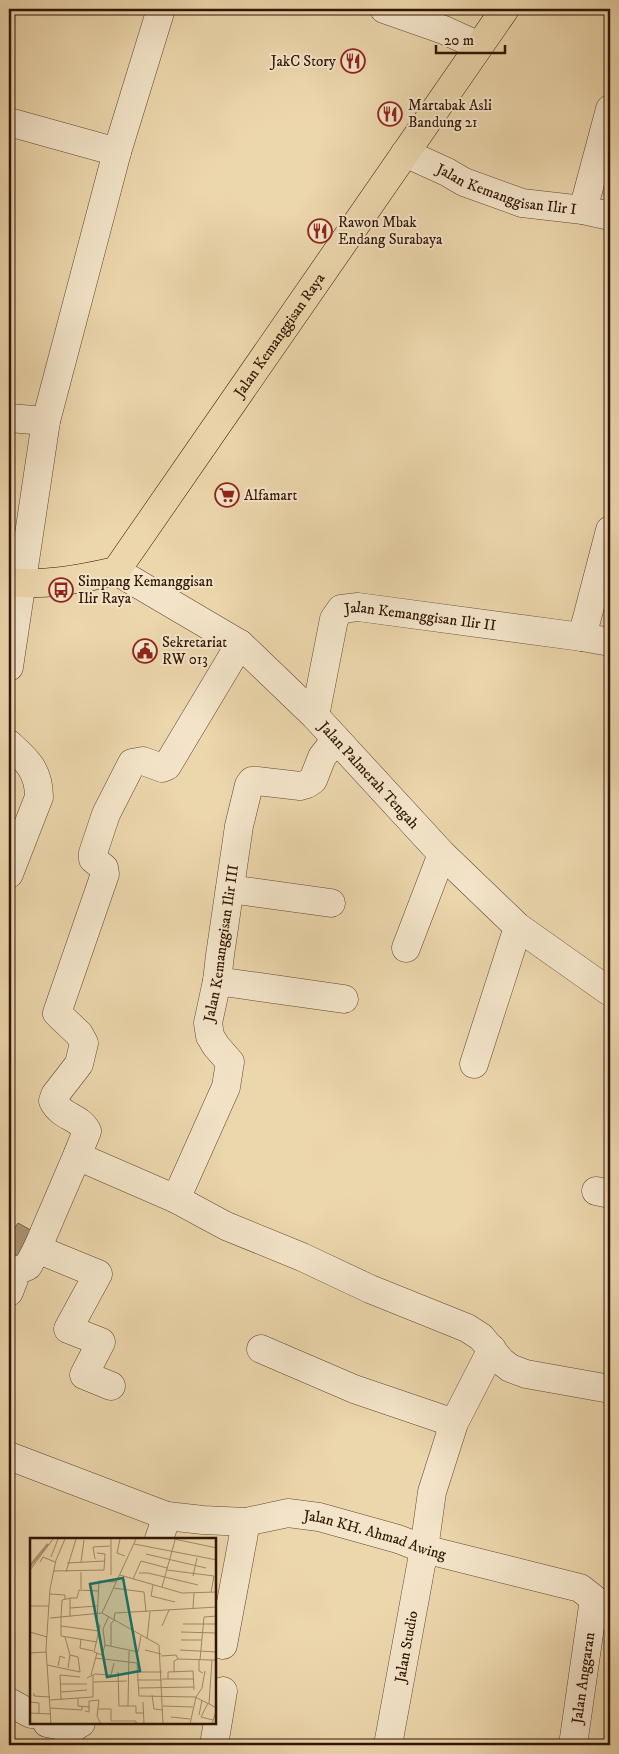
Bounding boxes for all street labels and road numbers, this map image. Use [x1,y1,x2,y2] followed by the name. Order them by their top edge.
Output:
[432,159,577,219] street label: Jalan Kemanggisan Ilir I
[229,269,330,403] street label: Jalan Kemanggisan Raya
[341,598,497,635] street label: Jalan Kemanggisan Ilir II
[313,716,423,833] street label: Jalan Palmerah Tengah
[199,863,243,1026] street label: Jalan Kemanggisan Ilir III
[301,1506,449,1564] street label: Jalan KH. Ahmad Awing
[390,1609,422,1686] street label: Jalan Studio
[567,1631,599,1727] street label: Jalan Anggaran

